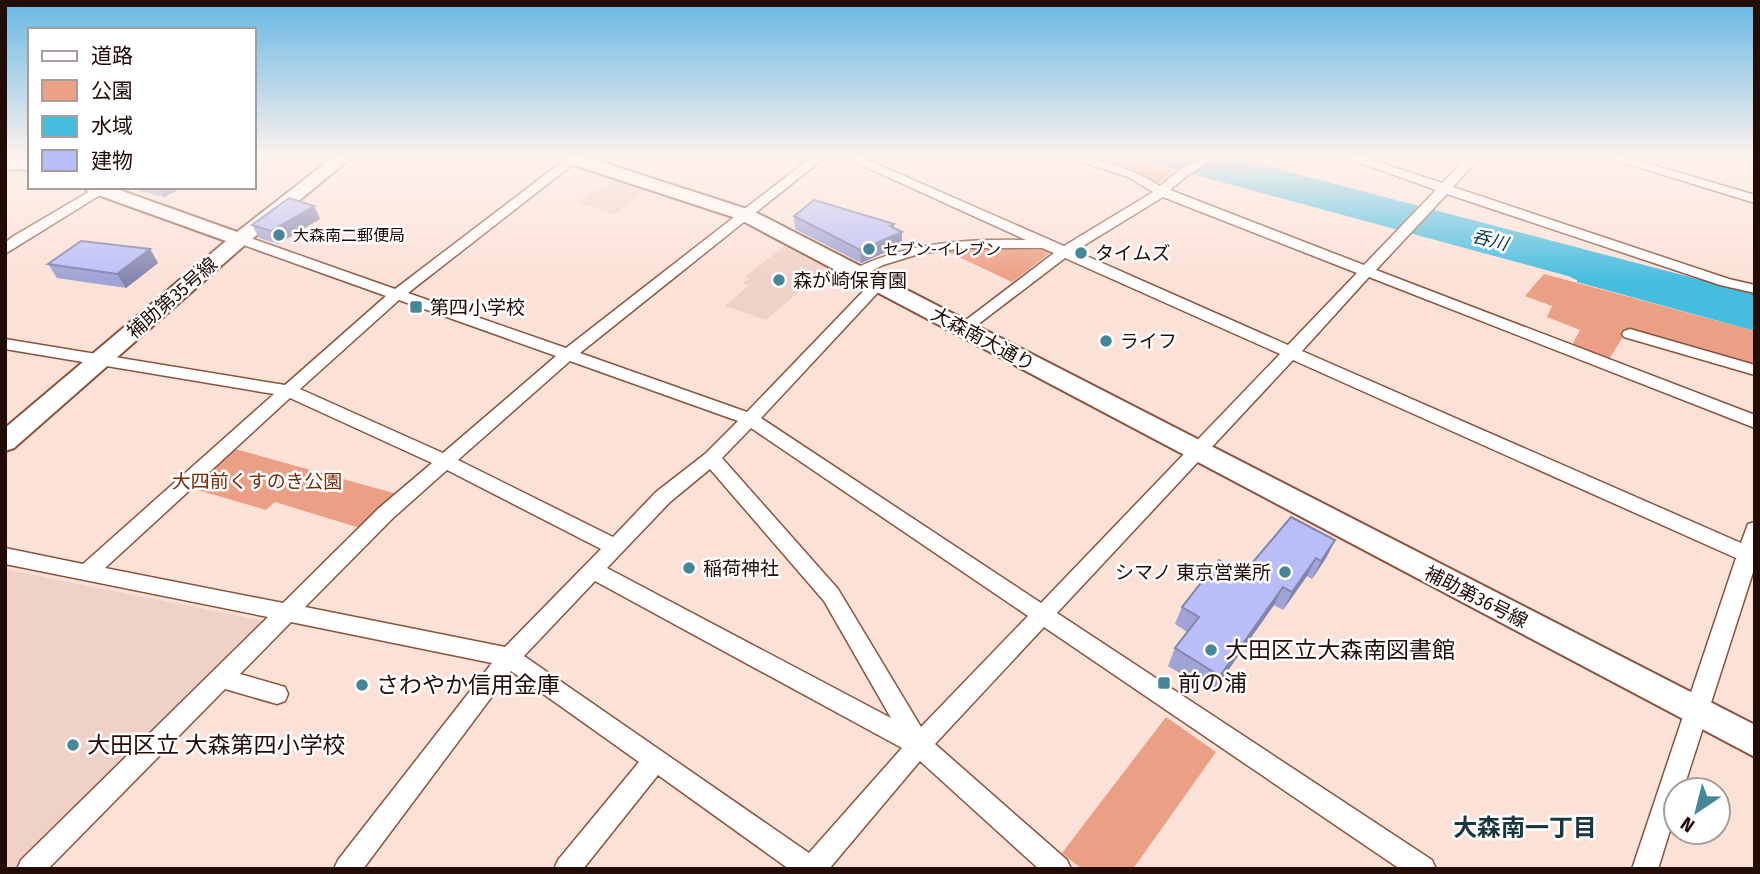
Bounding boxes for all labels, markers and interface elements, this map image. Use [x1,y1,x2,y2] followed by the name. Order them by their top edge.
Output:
[28,28,256,189] legend
[91,43,133,69] text: 道路
[91,78,133,104] text: 公園
[91,113,133,139] text: 水域
[91,148,133,174] text: 建物
[1470,225,1512,256] water label: 呑川
[293,226,405,245] place label: 大森南二郵便局
[271,227,287,243] marker: 大森南二郵便局
[883,240,1001,259] place label: セブン-イレブン
[861,241,877,257] marker: セブン-イレブン
[1095,242,1171,265] place label: タイムズ
[1073,245,1089,261] marker: タイムズ
[122,252,222,344] street label: 補助第35号線
[793,269,907,292] place label: 森が崎保育園
[771,272,787,288] marker: 森が崎保育園
[430,296,525,319] place label: 第四小学校
[408,299,424,315] marker: 第四小学校
[927,302,1039,376] street label: 大森南大通り
[1120,330,1177,353] place label: ライフ
[1098,333,1114,349] marker: ライフ
[172,470,342,493] park label: 大四前くすのき公園
[703,557,779,580] place label: 稲荷神社
[681,560,697,576] marker: 稲荷神社
[1115,561,1271,584] place label: シマノ 東京営業所
[1420,561,1532,633] street label: 補助第36号線
[1277,564,1293,580] marker: シマノ 東京営業所
[1225,636,1455,664] place label: 大田区立大森南図書館
[1203,642,1219,658] marker: 大田区立大森南図書館
[1178,669,1247,697] place label: 前の浦
[376,671,560,699] place label: さわやか信用金庫
[1156,675,1172,691] marker: 前の浦
[354,677,370,693] marker: さわやか信用金庫
[87,731,345,759] place label: 大田区立 大森第四小学校
[65,737,81,753] marker: 大田区立 大森第四小学校
[1662,776,1732,846] north arrow
[1676,812,1699,837] text: N
[1453,814,1597,842] district label: 大森南一丁目

